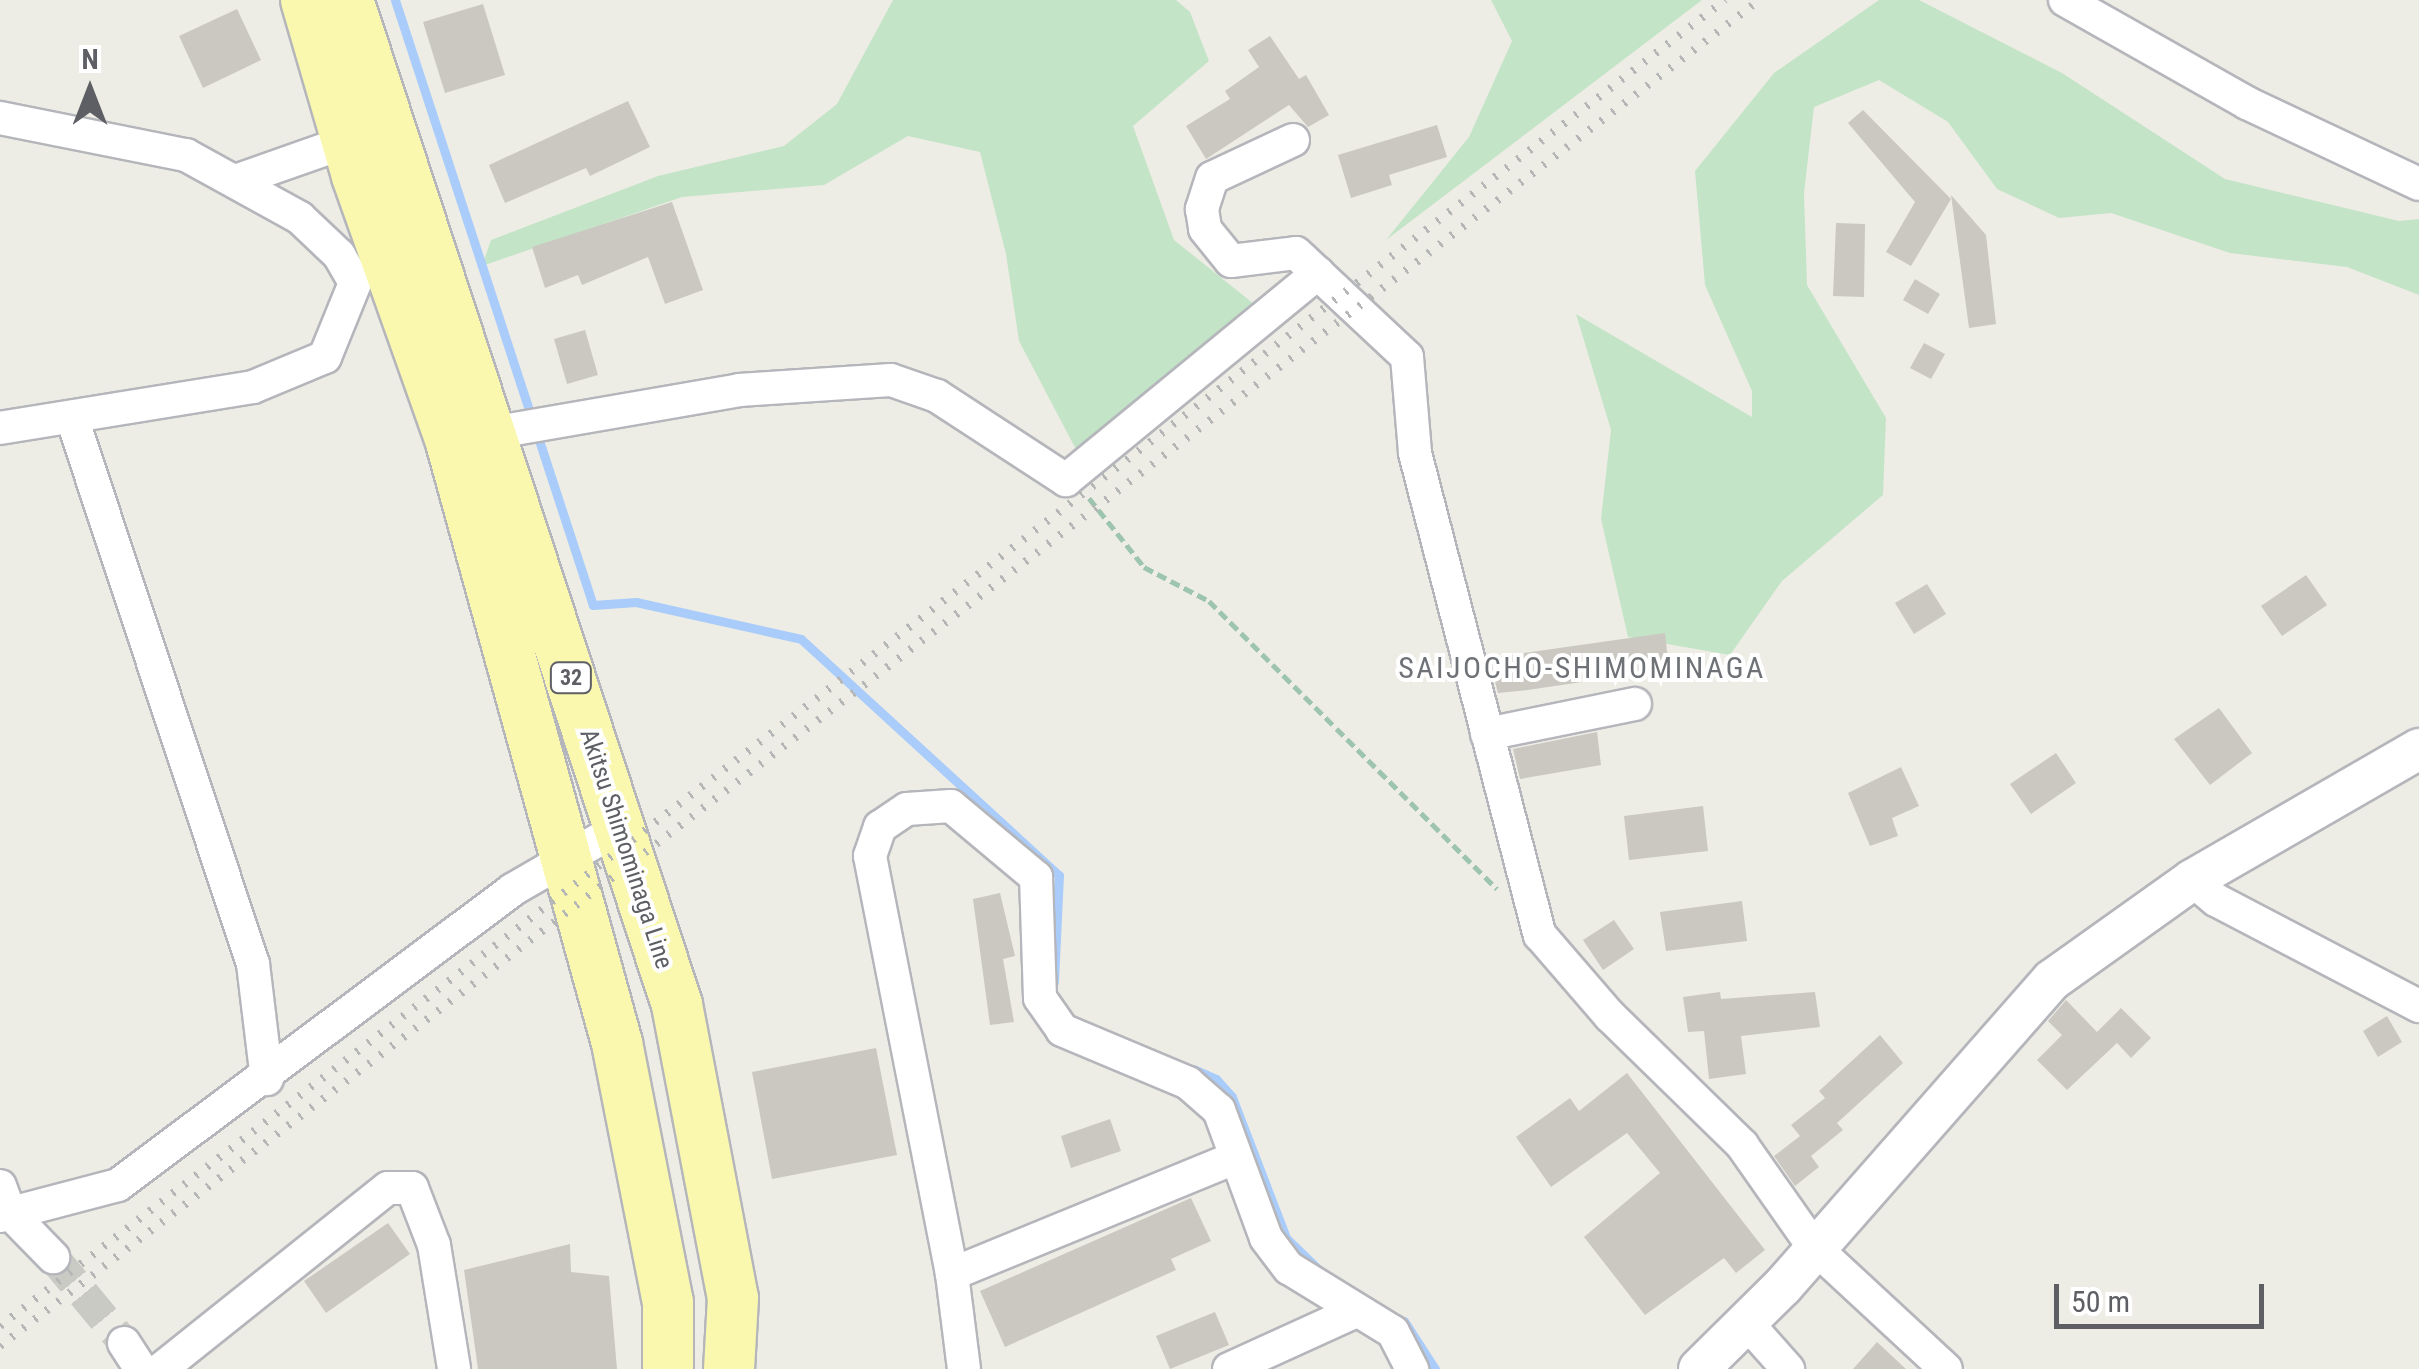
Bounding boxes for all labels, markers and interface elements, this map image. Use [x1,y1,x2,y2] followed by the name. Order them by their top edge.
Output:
[40,40,140,140] north arrow
[81,43,99,76] text: N
[1398,650,1766,686] district label: SAIJOCHO-SHIMOMINAGA
[548,661,594,695] road number: 32
[573,725,679,973] street label: Akitsu Shimominaga Line
[2059,1264,2269,1326] scale bar
[2071,1284,2130,1319] text: 50 m

